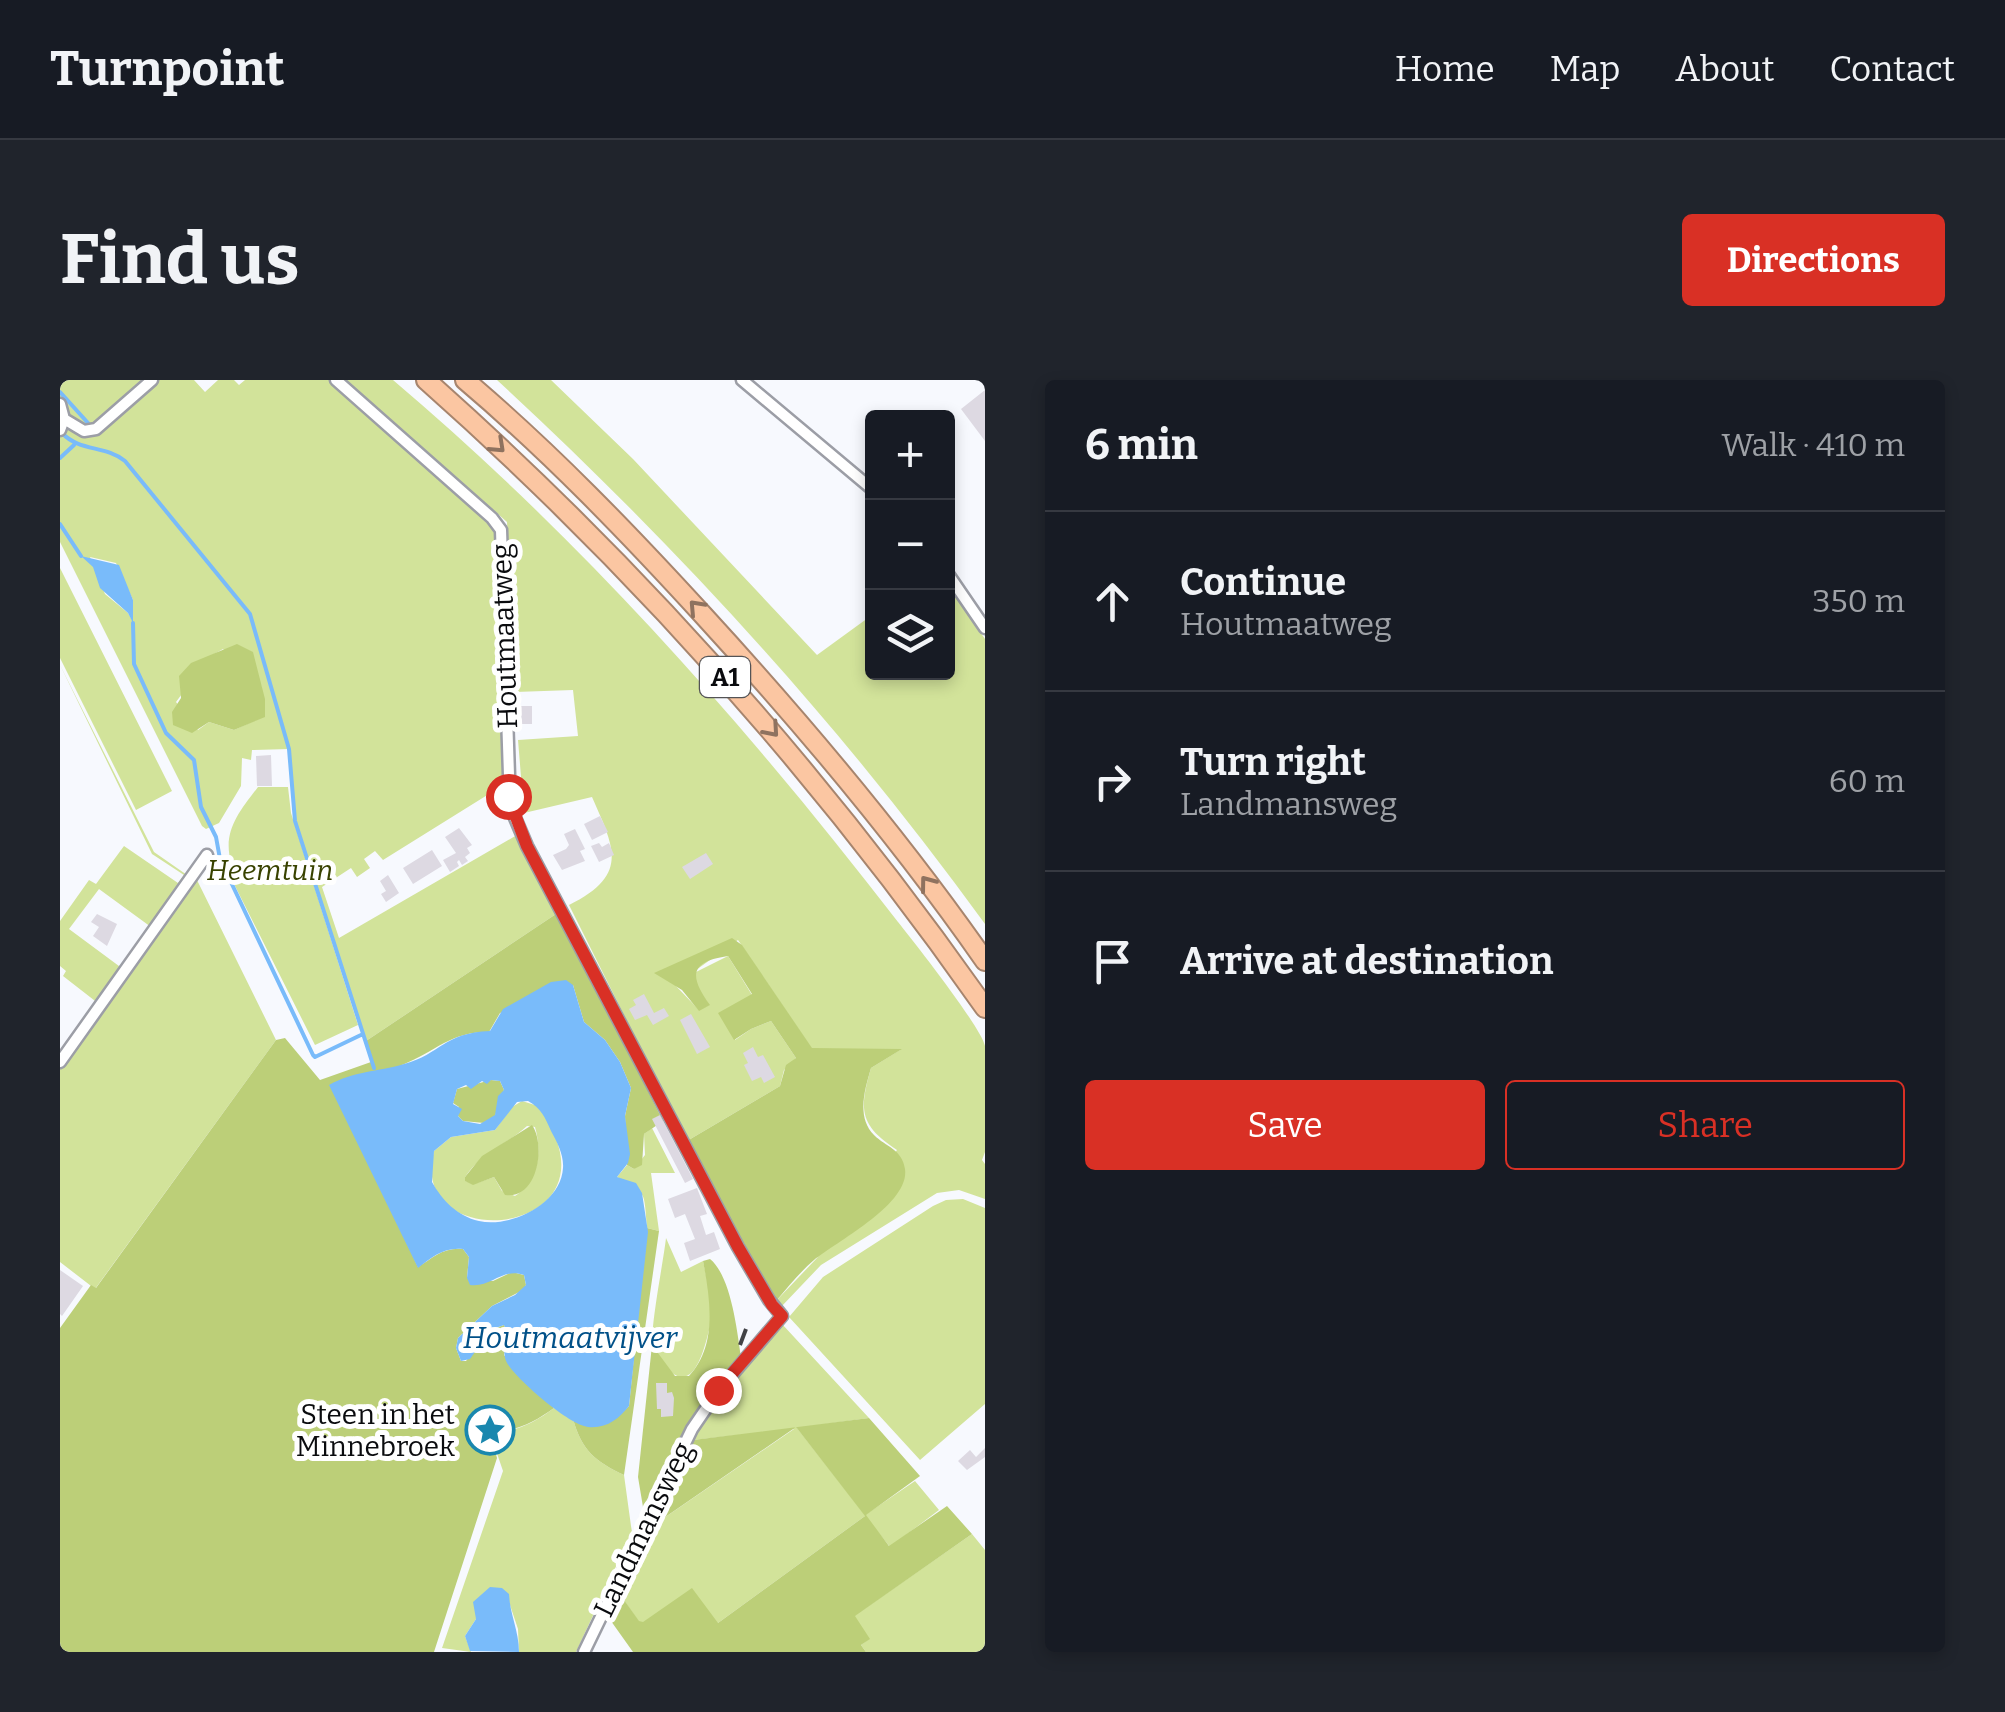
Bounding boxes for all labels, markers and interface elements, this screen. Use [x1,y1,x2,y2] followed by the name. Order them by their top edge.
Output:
[50,40,284,98] text: Turnpoint
[1395,48,1495,90] text: Home
[1550,48,1620,90] text: Map
[1675,48,1774,90] text: About
[1829,48,1955,90] text: Contact
[1682,214,1945,306] button: Directions
[60,218,300,302] text: Find us
[865,410,955,680] map controls
[865,410,955,500] button: +
[1085,420,1198,470] text: 6 min
[1721,426,1905,464] text: Walk · 410 m
[486,434,505,452] one-way arrow
[865,500,955,590] button: −
[485,543,524,729] street label: Houtmaatweg
[1180,559,1346,605] text: Continue
[1085,574,1140,629] icon: ahead
[1812,582,1905,620] text: 350 m
[865,590,955,680] button: layers
[690,600,708,619] one-way arrow
[1180,605,1392,643] text: Houtmaatweg
[700,657,750,697] road number: A1
[760,718,778,737] one-way arrow
[1180,739,1366,785] text: Turn right
[1085,754,1140,809] icon: right
[1829,762,1905,800] text: 60 m
[486,774,532,820] route start
[1180,785,1397,823] text: Landmansweg
[207,854,333,887] park label: Heemtuin
[921,876,938,894] one-way arrow
[1085,934,1140,989] icon: arrive
[1180,938,1553,984] text: Arrive at destination
[1085,1080,1485,1170] button: Save
[1505,1080,1905,1170] button: Share
[463,1320,679,1356] water label: Houtmaatvijver
[696,1368,742,1414] route end
[296,1398,455,1463] place label: Steen in het Minnebroek
[464,1404,516,1456] place icon: Steen in het Minnebroek
[587,1436,700,1622] street label: Landmansweg

